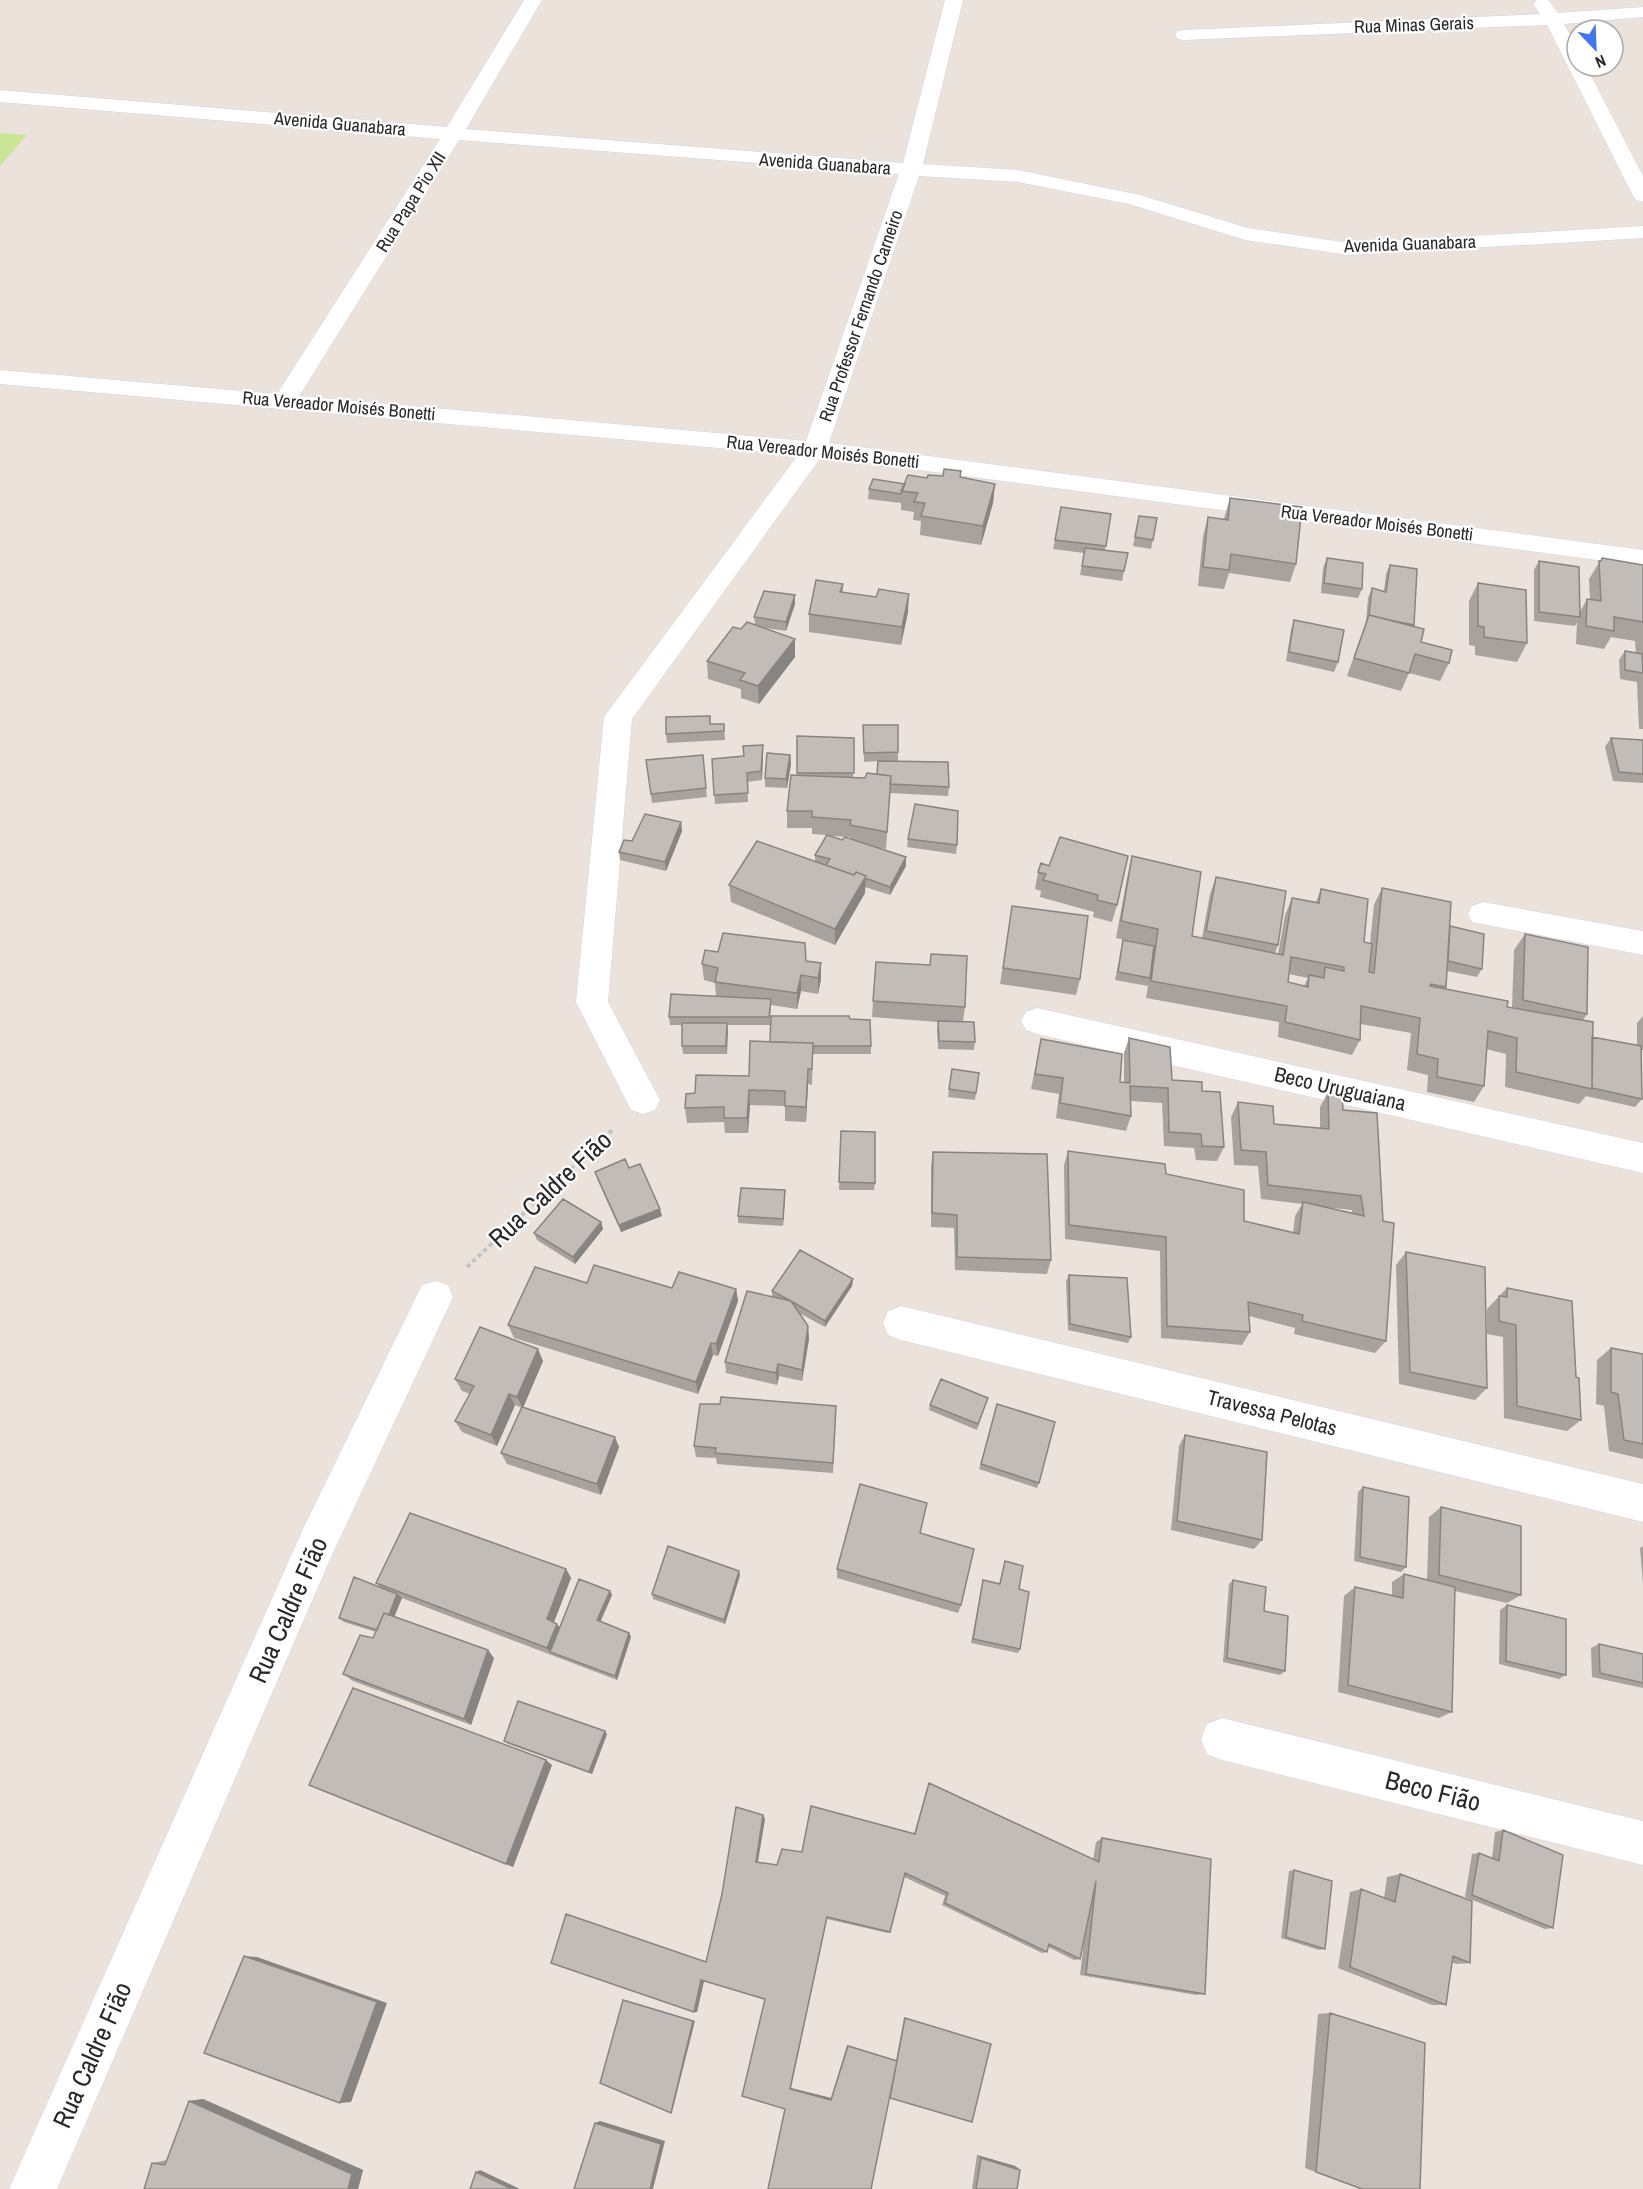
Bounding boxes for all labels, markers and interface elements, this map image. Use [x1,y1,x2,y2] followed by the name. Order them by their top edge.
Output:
[1354,10,1474,39] street label: Rua Minas Gerais
[1565,18,1625,78] north arrow
[1592,50,1610,74] text: N
[272,105,407,142] street label: Avenida Guanabara
[757,146,892,181] street label: Avenida Guanabara
[370,147,451,257] street label: Rua Papa Pio XII
[812,207,909,425] street label: Rua Professor Fernando Carneiro
[1343,229,1476,258] street label: Avenida Guanabara
[241,385,437,426] street label: Rua Vereador Moisés Bonetti
[725,429,921,474] street label: Rua Vereador Moisés Bonetti
[1279,498,1475,547] street label: Rua Vereador Moisés Bonetti
[1272,1059,1409,1118] street label: Beco Uruguaiana
[481,1122,619,1255] street label: Rua Caldre Fião
[1204,1382,1340,1443] street label: Travessa Pelotas
[240,1531,335,1688] street label: Rua Caldre Fião
[1382,1762,1485,1819] street label: Beco Fião
[44,1976,139,2133] street label: Rua Caldre Fião

